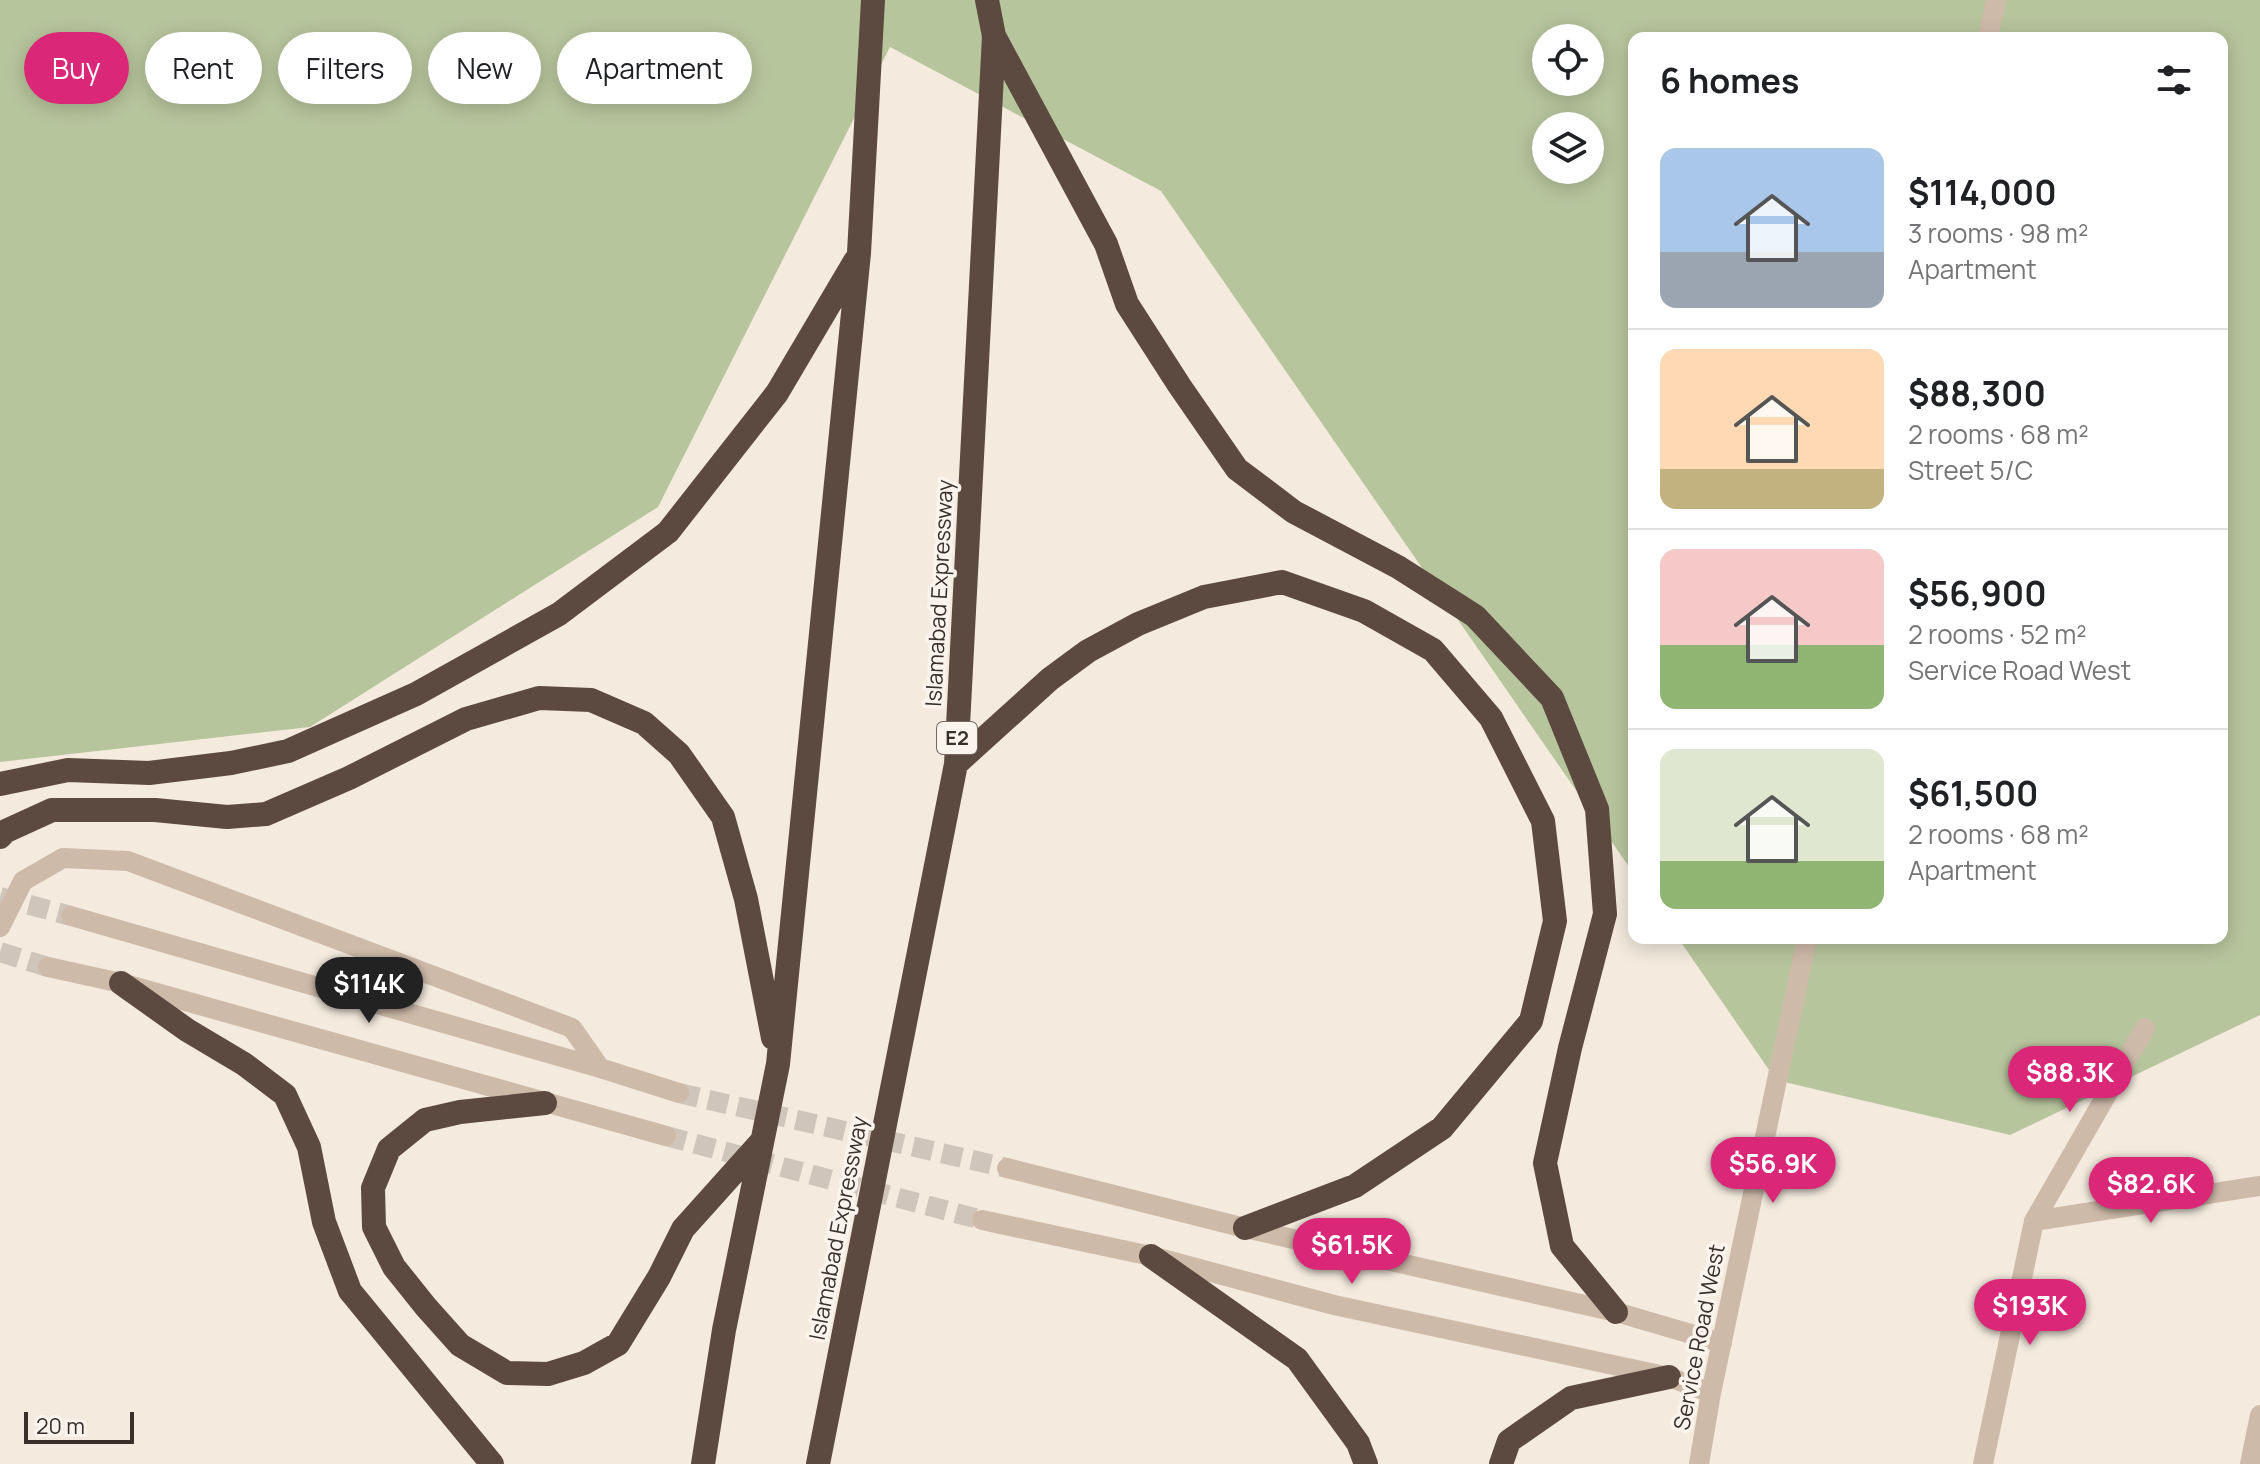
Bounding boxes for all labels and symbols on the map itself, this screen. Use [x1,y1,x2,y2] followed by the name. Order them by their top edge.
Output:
[918,478,960,707] street label: Islamabad Expressway
[937,722,977,754] road number: E2
[313,957,425,1025] pin: $114K
[2005,1046,2135,1114] pin: $88.3K
[802,1113,874,1342] street label: Islamabad Expressway
[1708,1137,1838,1205] pin: $56.9K
[2086,1157,2216,1225] pin: $82.6K
[1287,1218,1417,1286] pin: $61.5K
[1666,1241,1732,1433] street label: Service Road West
[1974,1279,2086,1347] pin: $193K
[24,1408,134,1444] scale bar

